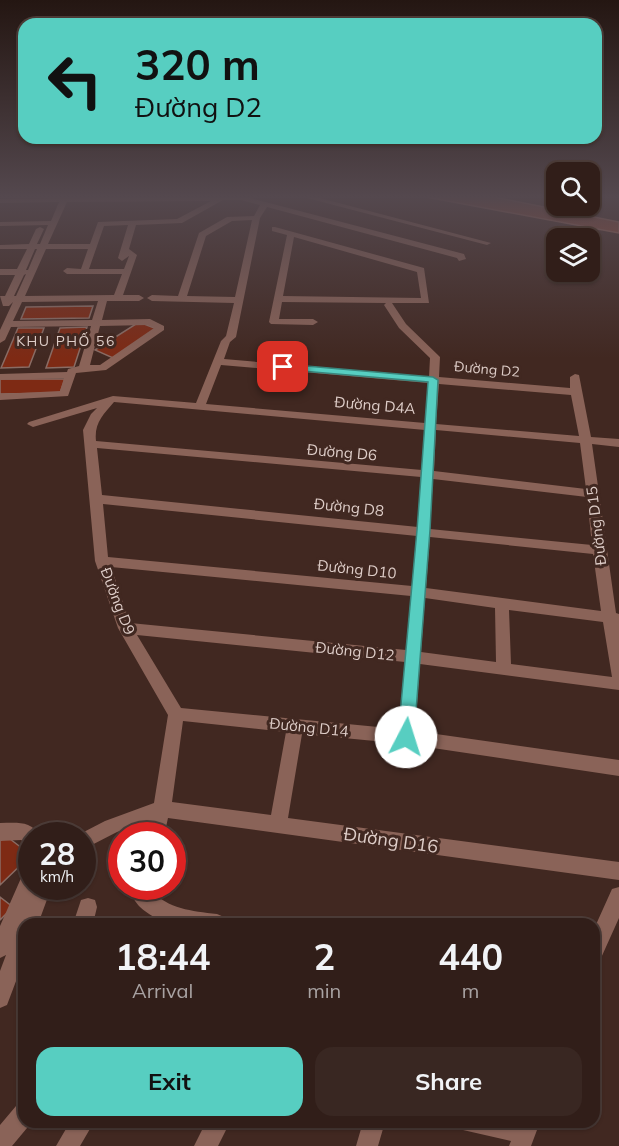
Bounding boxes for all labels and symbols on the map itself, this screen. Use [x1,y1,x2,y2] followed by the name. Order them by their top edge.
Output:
[16,332,116,350] district label: KHU PHỐ 56
[257,341,308,392] pin
[453,357,521,381] street label: Đường D2
[334,392,416,418] street label: Đường D4A
[306,439,378,465] street label: Đường D6
[582,485,610,567] street label: Đường D15
[313,494,385,520] street label: Đường D8
[317,555,397,583] street label: Đường D10
[97,565,139,637] street label: Đường D9
[315,637,395,665] street label: Đường D12
[374,705,438,769] position arrow
[269,713,349,741] street label: Đường D14
[108,822,186,900] speed limit sign: 30
[342,822,440,858] street label: Đường D16

